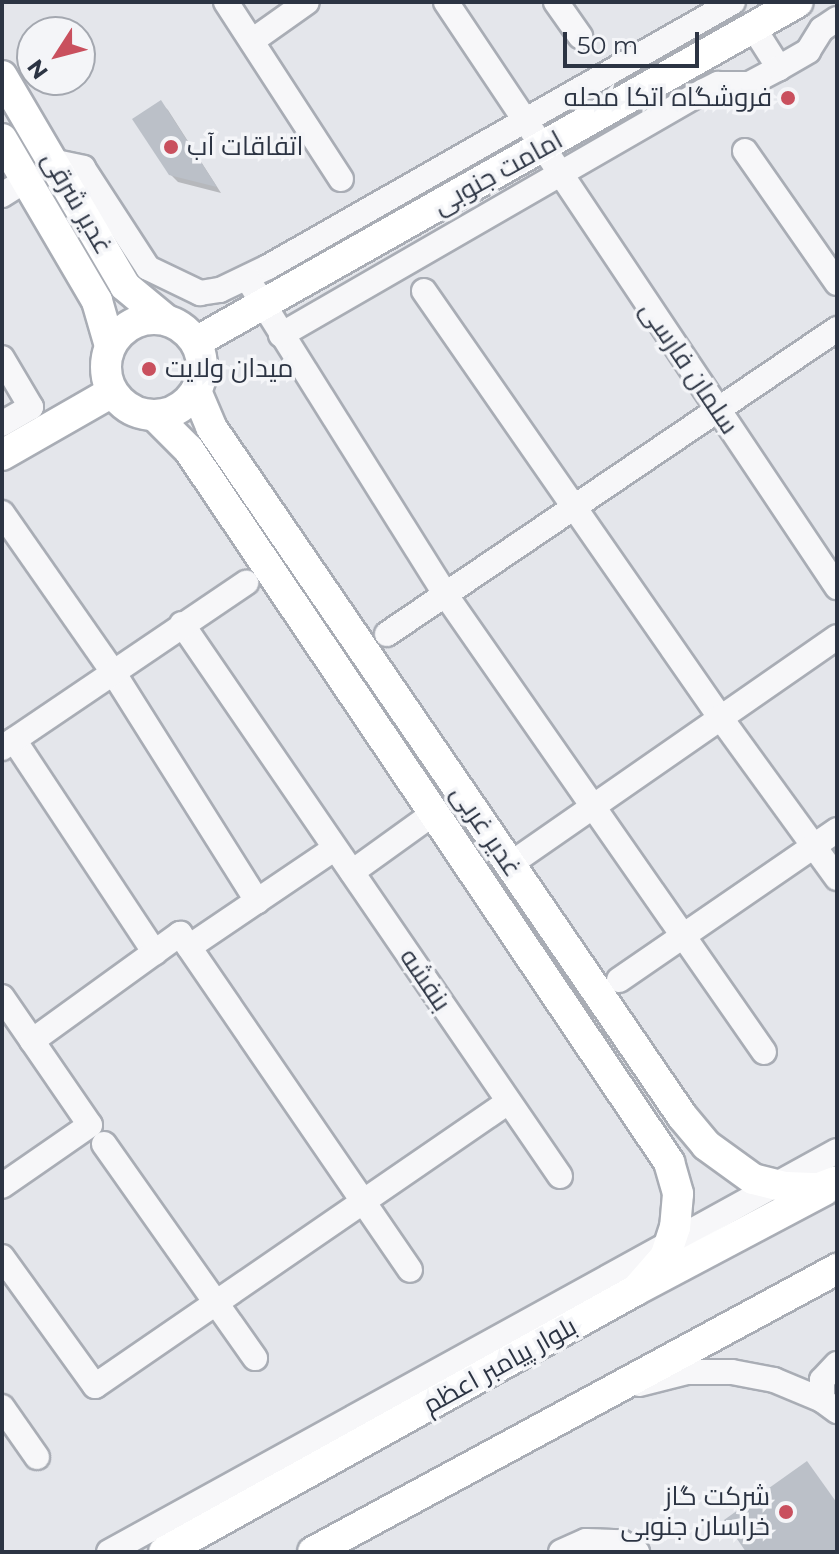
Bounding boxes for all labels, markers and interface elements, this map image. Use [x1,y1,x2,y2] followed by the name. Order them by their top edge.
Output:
[16,16,96,96] north arrow
[567,16,703,66] scale bar
[577,31,638,60] text: 50 m
[22,54,54,84] text: N
[564,82,772,114] place label: فروشگاه اتکا محله
[779,89,797,107] marker: فروشگاه اتکا محله
[428,125,568,221] street label: امامت جنوبی
[187,131,304,163] place label: اتفاقات آب
[162,138,180,156] marker: اتفاقات آب
[35,146,119,260] street label: غدیر شرقی
[633,296,745,440] street label: سلمان فارسی
[165,353,293,385] place label: میدان ولایت
[140,360,158,378] marker: میدان ولایت
[444,779,528,883] street label: غدیر غربی
[393,943,457,1017] street label: بنفشه
[418,1311,582,1421] street label: بلوار پیامبر اعظم
[620,1481,770,1542] place label: شرکت گاز خراسان جنوبی
[777,1503,795,1521] marker: شرکت گاز خراسان جنوبی

